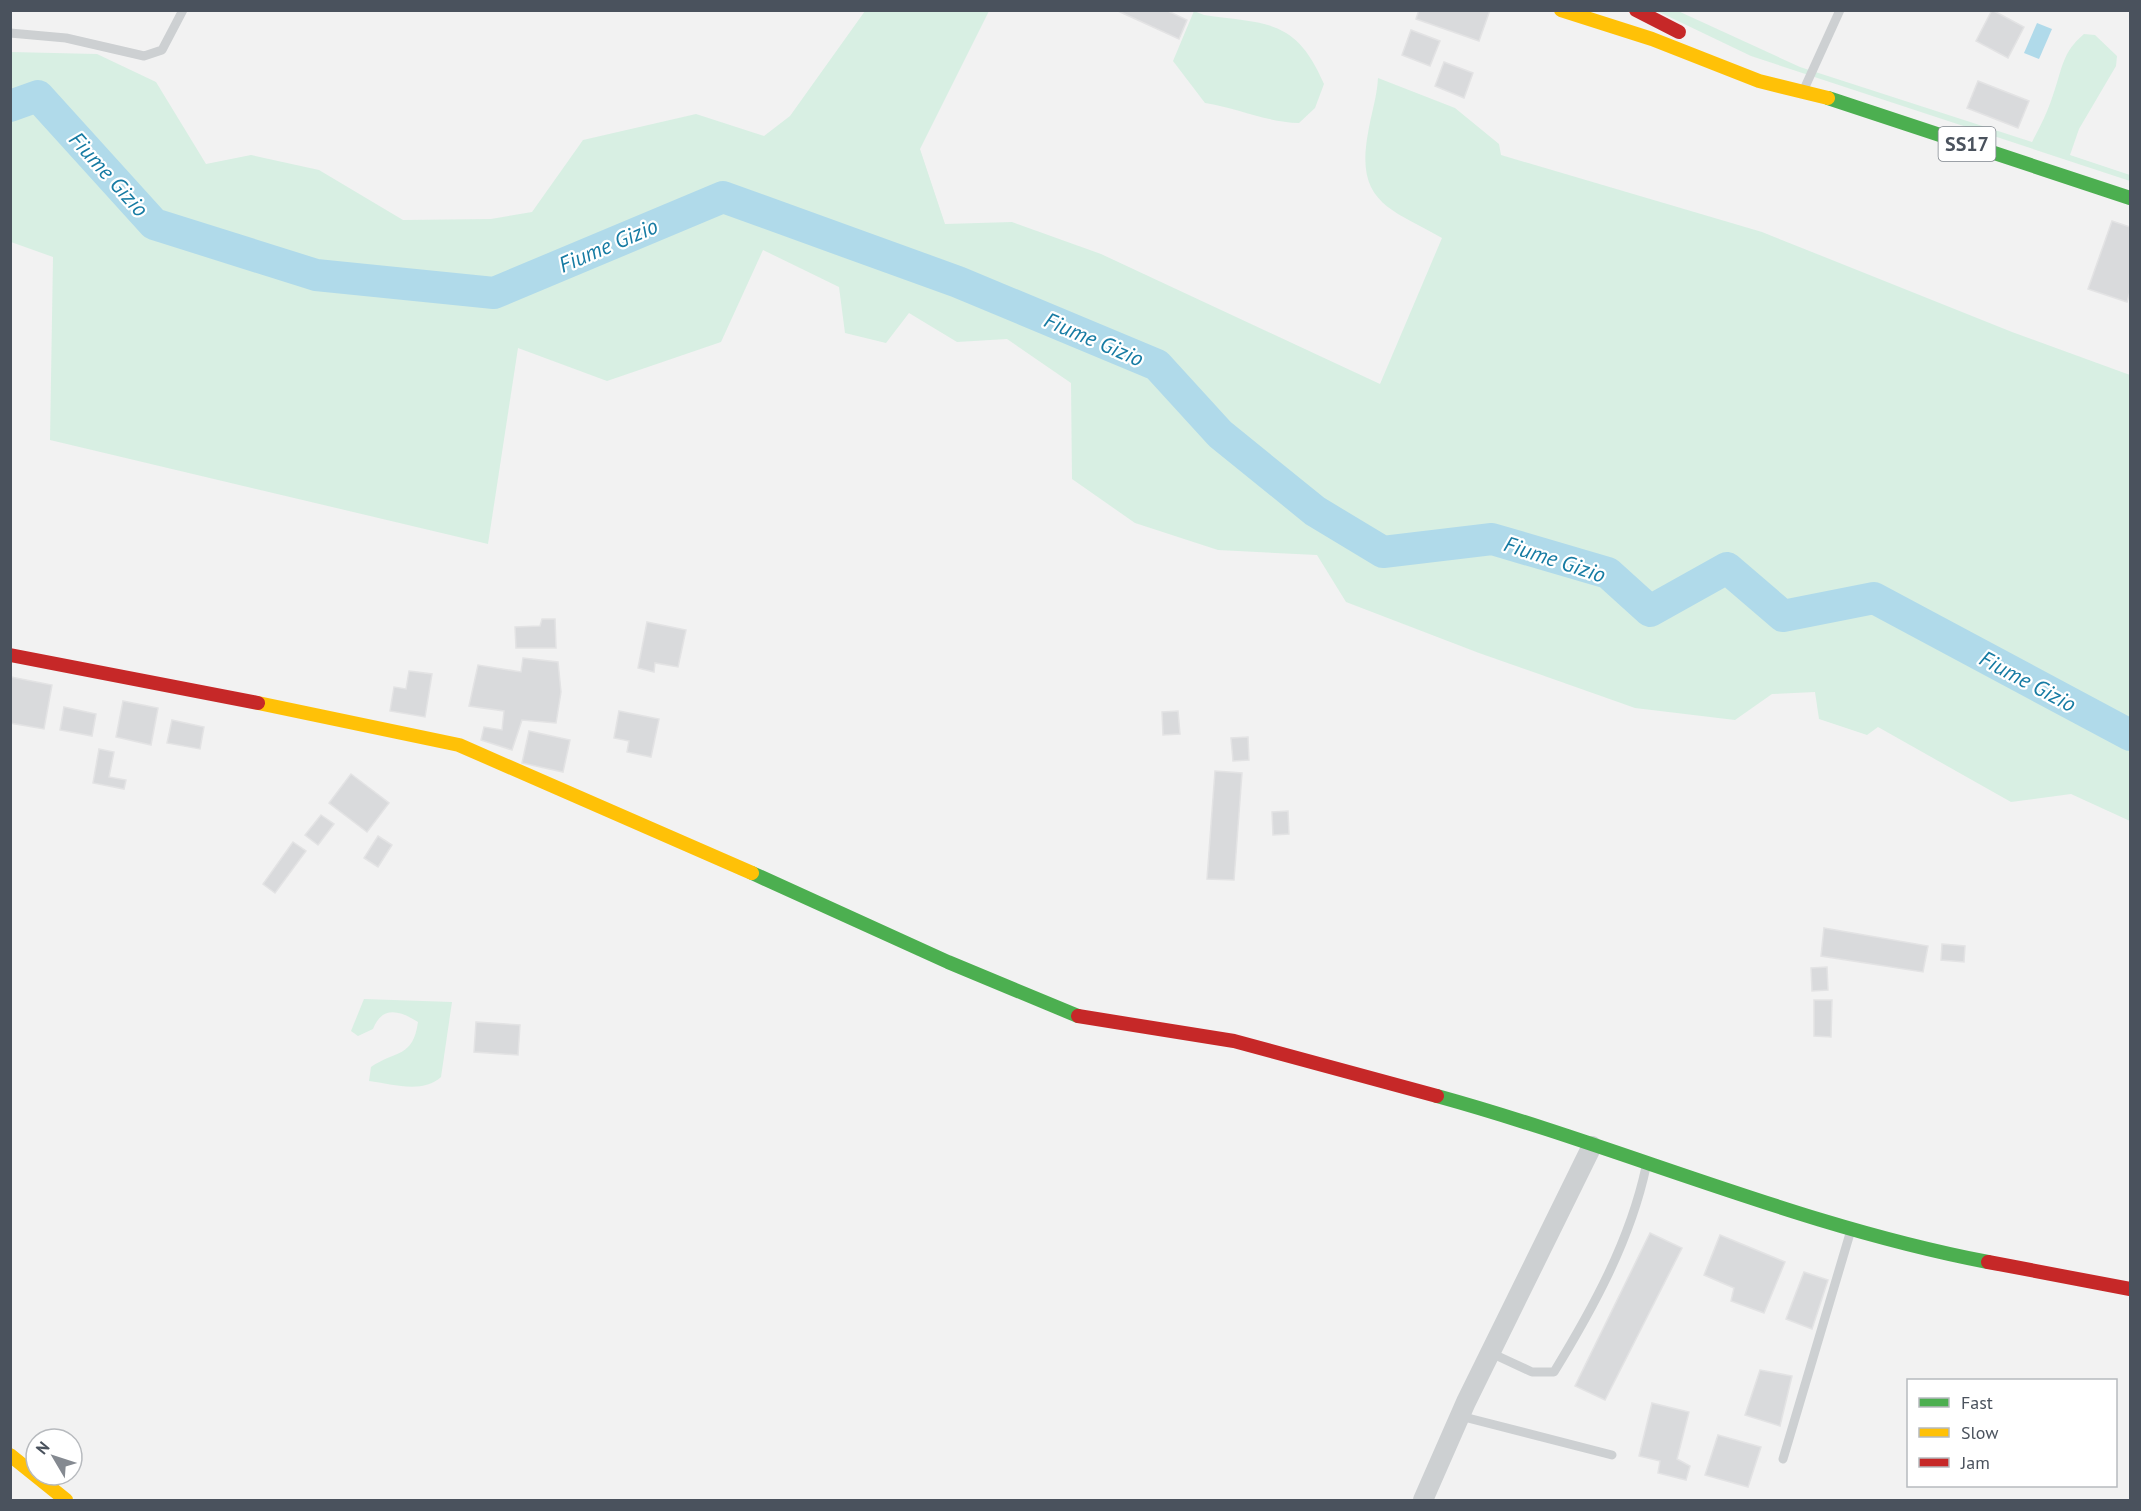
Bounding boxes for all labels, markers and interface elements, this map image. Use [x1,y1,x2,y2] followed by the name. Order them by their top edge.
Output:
[63,126,155,222] water label: Fiume Gizio
[1938,127,1996,161] road number: SS17
[554,212,662,278] water label: Fiume Gizio
[1040,306,1148,372] water label: Fiume Gizio
[1501,529,1609,589] water label: Fiume Gizio
[1975,644,2081,718] water label: Fiume Gizio
[1907,1379,2117,1487] legend
[1961,1391,1993,1414] text: Fast
[1961,1421,1999,1444] text: Slow
[24,1427,84,1487] north arrow
[31,1437,53,1458] text: N
[1960,1451,1990,1474] text: Jam

